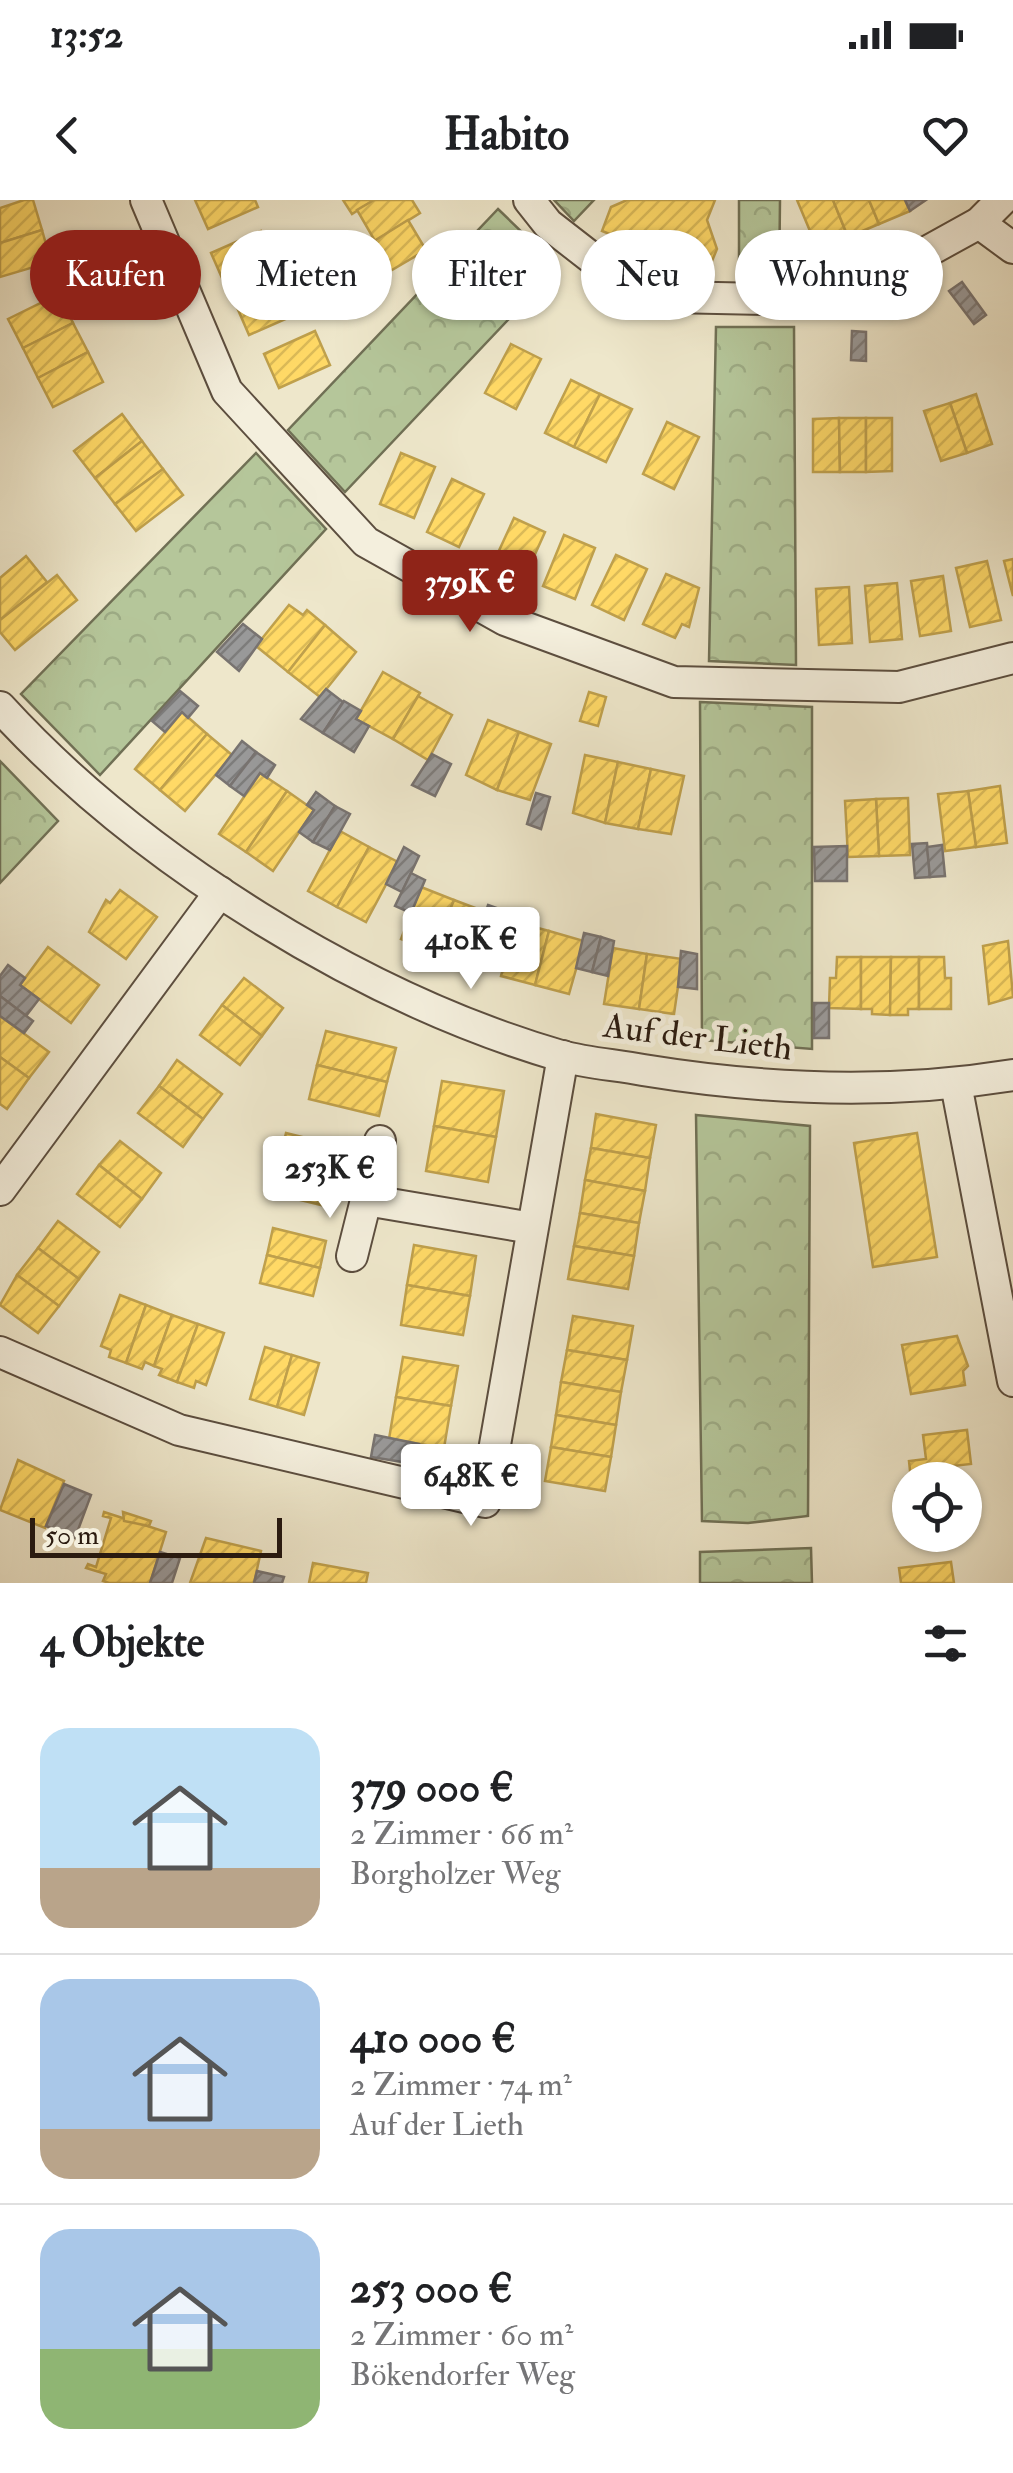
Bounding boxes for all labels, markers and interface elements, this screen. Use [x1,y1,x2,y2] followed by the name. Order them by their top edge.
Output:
[50,11,123,59] text: 13:52
[444,107,569,163] text: Habito
[40,108,95,163] icon: back
[918,108,973,163] icon: heart
[30,230,201,320] chip: Kaufen
[221,230,392,320] chip: Mieten
[412,230,561,320] chip: Filter
[581,230,715,320] chip: Neu
[735,230,943,320] chip: Wohnung
[389,550,551,635] pin: 379K €
[424,562,516,602] text: 379K €
[390,907,552,992] pin: 410K €
[425,919,517,959] text: 410K €
[600,1003,795,1070] street label: Auf der Lieth
[249,1136,411,1221] pin: 253K €
[285,1148,375,1188] text: 253K €
[390,1444,552,1529] pin: 648K €
[423,1456,519,1496] text: 648K €
[892,1462,982,1552] map controls
[892,1462,982,1552] button: locate
[30,1513,282,1558] scale bar
[45,1518,99,1553] text: 50 m
[918,1616,973,1671] icon: filters
[40,1617,204,1669] text: 4 Objekte
[350,1762,514,1814] text: 379 000 €
[120,1768,240,1888] icon: home
[350,1814,573,1854] text: 2 Zimmer · 66 m²
[350,1854,560,1894] text: Borgholzer Weg
[350,2013,516,2065] text: 410 000 €
[120,2019,240,2139] icon: home
[350,2065,572,2105] text: 2 Zimmer · 74 m²
[350,2105,524,2145] text: Auf der Lieth
[350,2263,513,2315] text: 253 000 €
[120,2269,240,2389] icon: home
[350,2315,573,2355] text: 2 Zimmer · 60 m²
[350,2355,575,2395] text: Bökendorfer Weg

